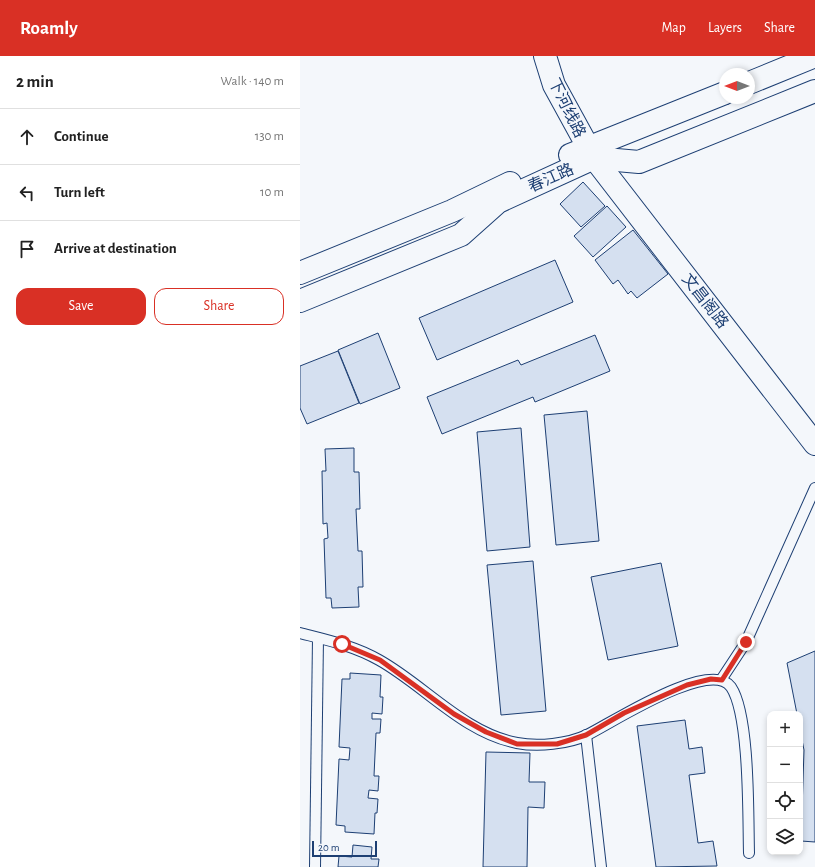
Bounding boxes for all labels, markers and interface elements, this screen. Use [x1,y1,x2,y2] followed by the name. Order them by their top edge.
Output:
[20,19,78,38] text: Roamly
[661,21,686,35] text: Map
[708,21,742,35] text: Layers
[764,21,795,35] text: Share
[719,68,755,104] north arrow
[16,73,54,90] text: 2 min
[221,75,284,88] text: Walk · 140 m
[546,75,589,140] street label: 下河线路
[16,126,38,148] icon: ahead
[54,129,109,144] text: Continue
[255,130,284,143] text: 130 m
[525,160,576,195] street label: 春江路
[16,182,38,204] icon: left
[54,185,105,200] text: Turn left
[260,186,284,199] text: 10 m
[16,238,38,260] icon: arrive
[54,241,177,256] text: Arrive at destination
[679,270,732,331] street label: 文昌阁路
[16,288,146,325] button: Save
[154,288,284,325] button: Share
[737,633,755,651] route end
[333,635,351,653] route start
[767,711,803,855] map controls
[767,711,803,747] button: +
[767,747,803,783] button: −
[767,783,803,819] button: locate
[767,819,803,855] button: layers
[312,839,377,858] scale bar
[318,842,339,853] text: 20 m

